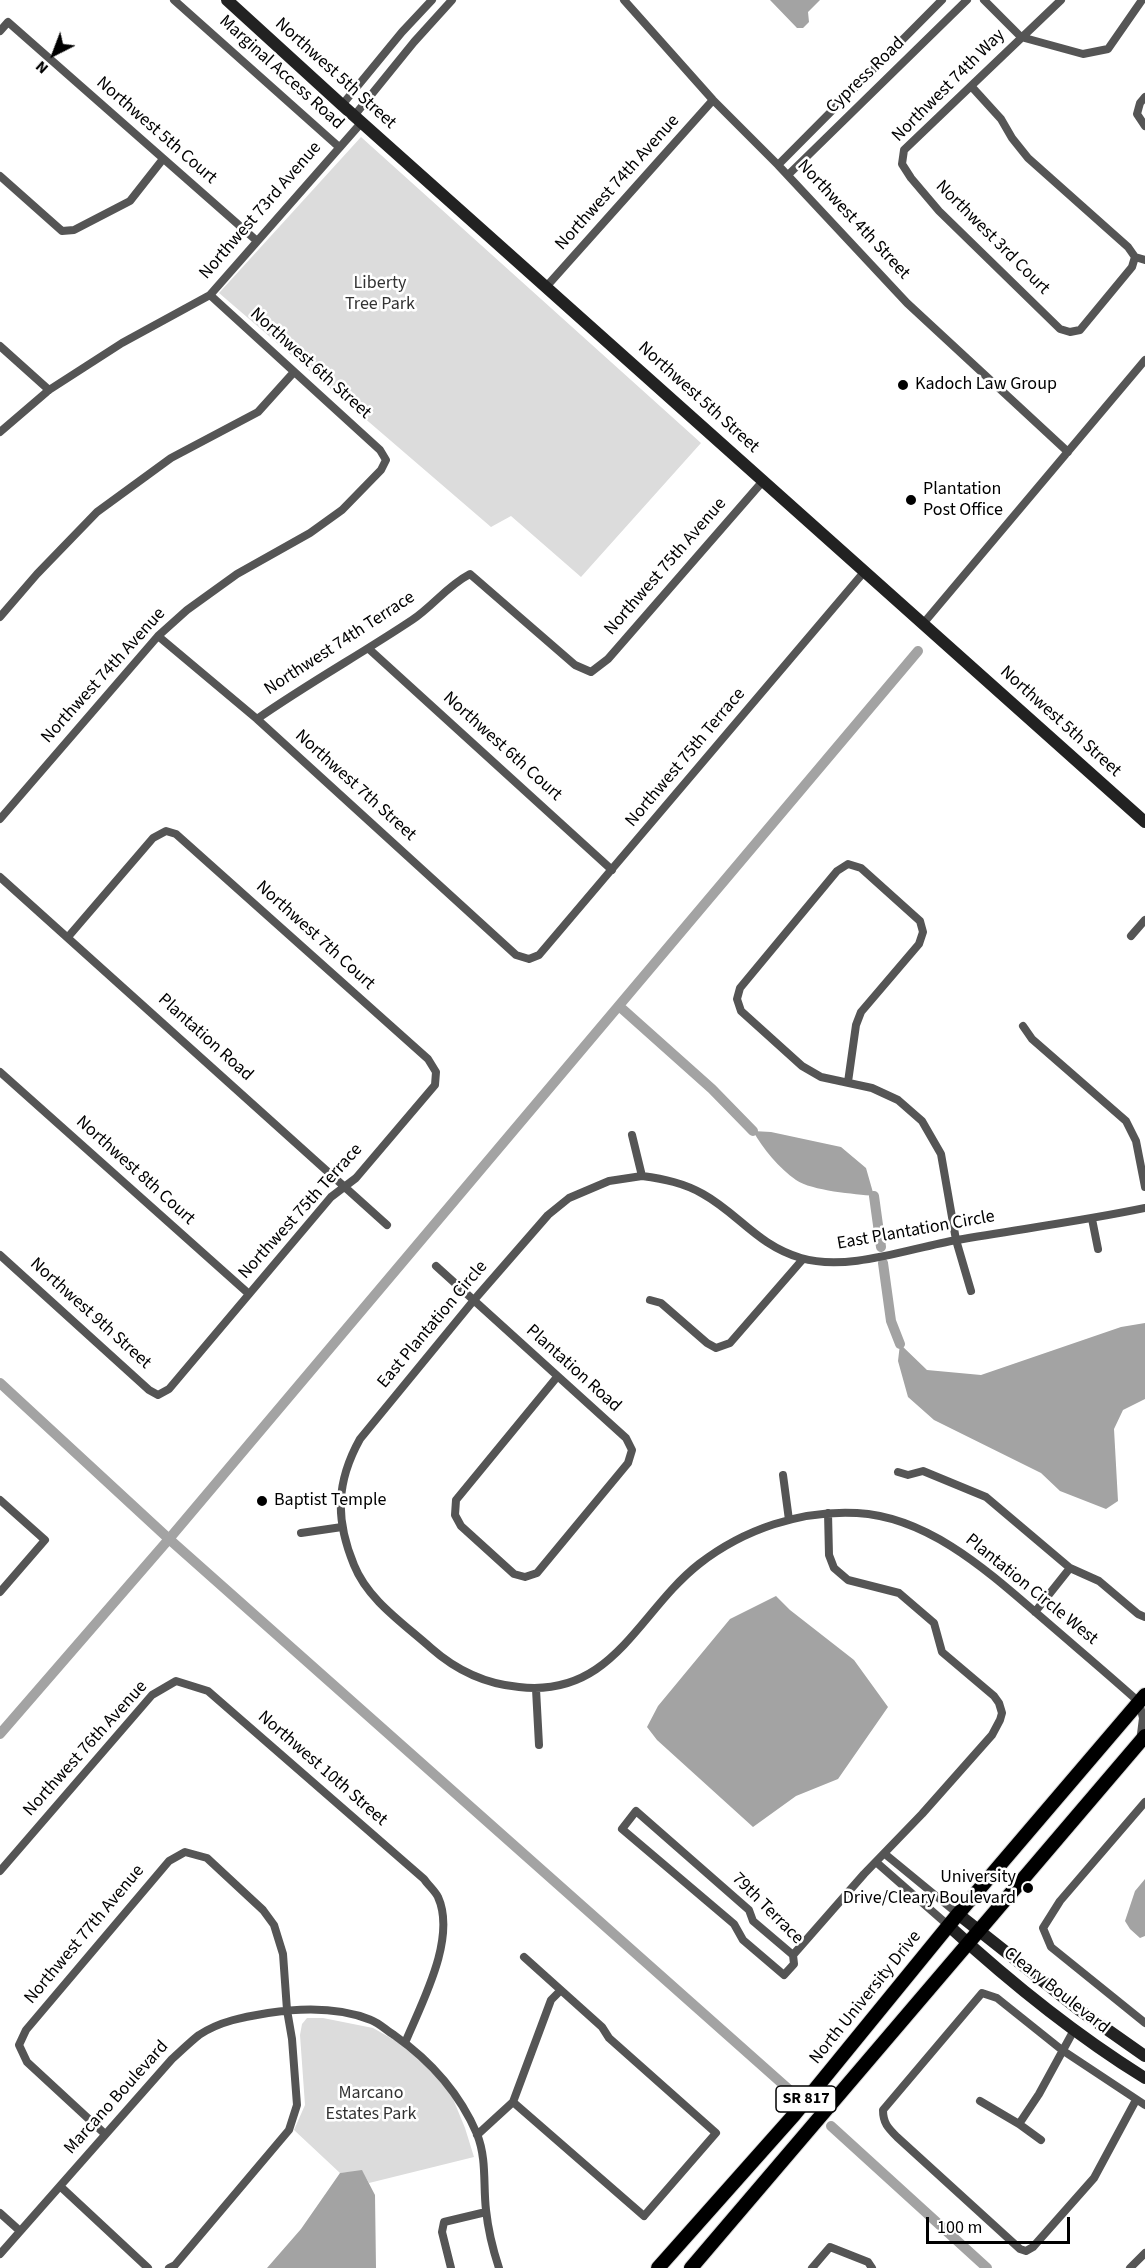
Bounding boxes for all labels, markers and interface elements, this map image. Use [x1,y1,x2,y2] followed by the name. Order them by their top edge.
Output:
[214,11,348,135] street label: Marginal Access Road
[270,14,400,134] street label: Northwest 5th Street
[24,24,84,84] north arrow
[888,25,1010,147] street label: Northwest 74th Way
[822,33,910,119] street label: Cypress Road
[31,56,53,79] text: N
[91,73,221,189] street label: Northwest 5th Court
[551,111,685,255] street label: Northwest 74th Avenue
[195,138,327,284] street label: Northwest 73rd Avenue
[792,156,914,284] street label: Northwest 4th Street
[930,176,1054,300] street label: Northwest 3rd Court
[345,273,415,316] park label: Liberty Tree Park
[245,304,375,424] street label: Northwest 6th Street
[633,338,763,458] street label: Northwest 5th Street
[915,374,1057,396] place label: Kadoch Law Group
[896,378,910,392] marker: Kadoch Law Group
[923,479,1003,522] place label: Plantation Post Office
[904,493,918,507] marker: Plantation Post Office
[600,494,732,640] street label: Northwest 75th Avenue
[261,587,419,701] street label: Northwest 74th Terrace
[37,604,171,748] street label: Northwest 74th Avenue
[995,662,1125,782] street label: Northwest 5th Street
[622,684,750,832] street label: Northwest 75th Terrace
[438,688,566,806] street label: Northwest 6th Court
[290,726,420,846] street label: Northwest 7th Street
[251,877,379,995] street label: Northwest 7th Court
[153,990,257,1086] street label: Plantation Road
[71,1112,199,1230] street label: Northwest 8th Court
[234,1140,368,1284] street label: Northwest 75th Terrace
[835,1206,997,1256] street label: East Plantation Circle
[25,1254,155,1374] street label: Northwest 9th Street
[373,1257,493,1393] street label: East Plantation Circle
[521,1321,625,1417] street label: Plantation Road
[274,1490,387,1512] place label: Baptist Temple
[255,1494,269,1508] marker: Baptist Temple
[960,1530,1102,1650] street label: Plantation Circle West
[19,1677,153,1821] street label: Northwest 76th Avenue
[253,1707,391,1831] street label: Northwest 10th Street
[20,1861,150,2009] street label: Northwest 77th Avenue
[843,1867,1016,1910] place label: University Drive/Cleary Boulevard
[727,1869,807,1949] street label: 79th Terrace
[1021,1881,1035,1895] marker: University Drive/Cleary Boulevard
[806,1927,926,2069] street label: North University Drive
[999,1943,1113,2039] street label: Cleary Boulevard
[60,2037,174,2159] street label: Marcano Boulevard
[326,2083,416,2126] park label: Marcano Estates Park
[776,2086,836,2112] road number: SR 817
[929,2205,1073,2243] scale bar
[937,2215,982,2240] text: 100 m

